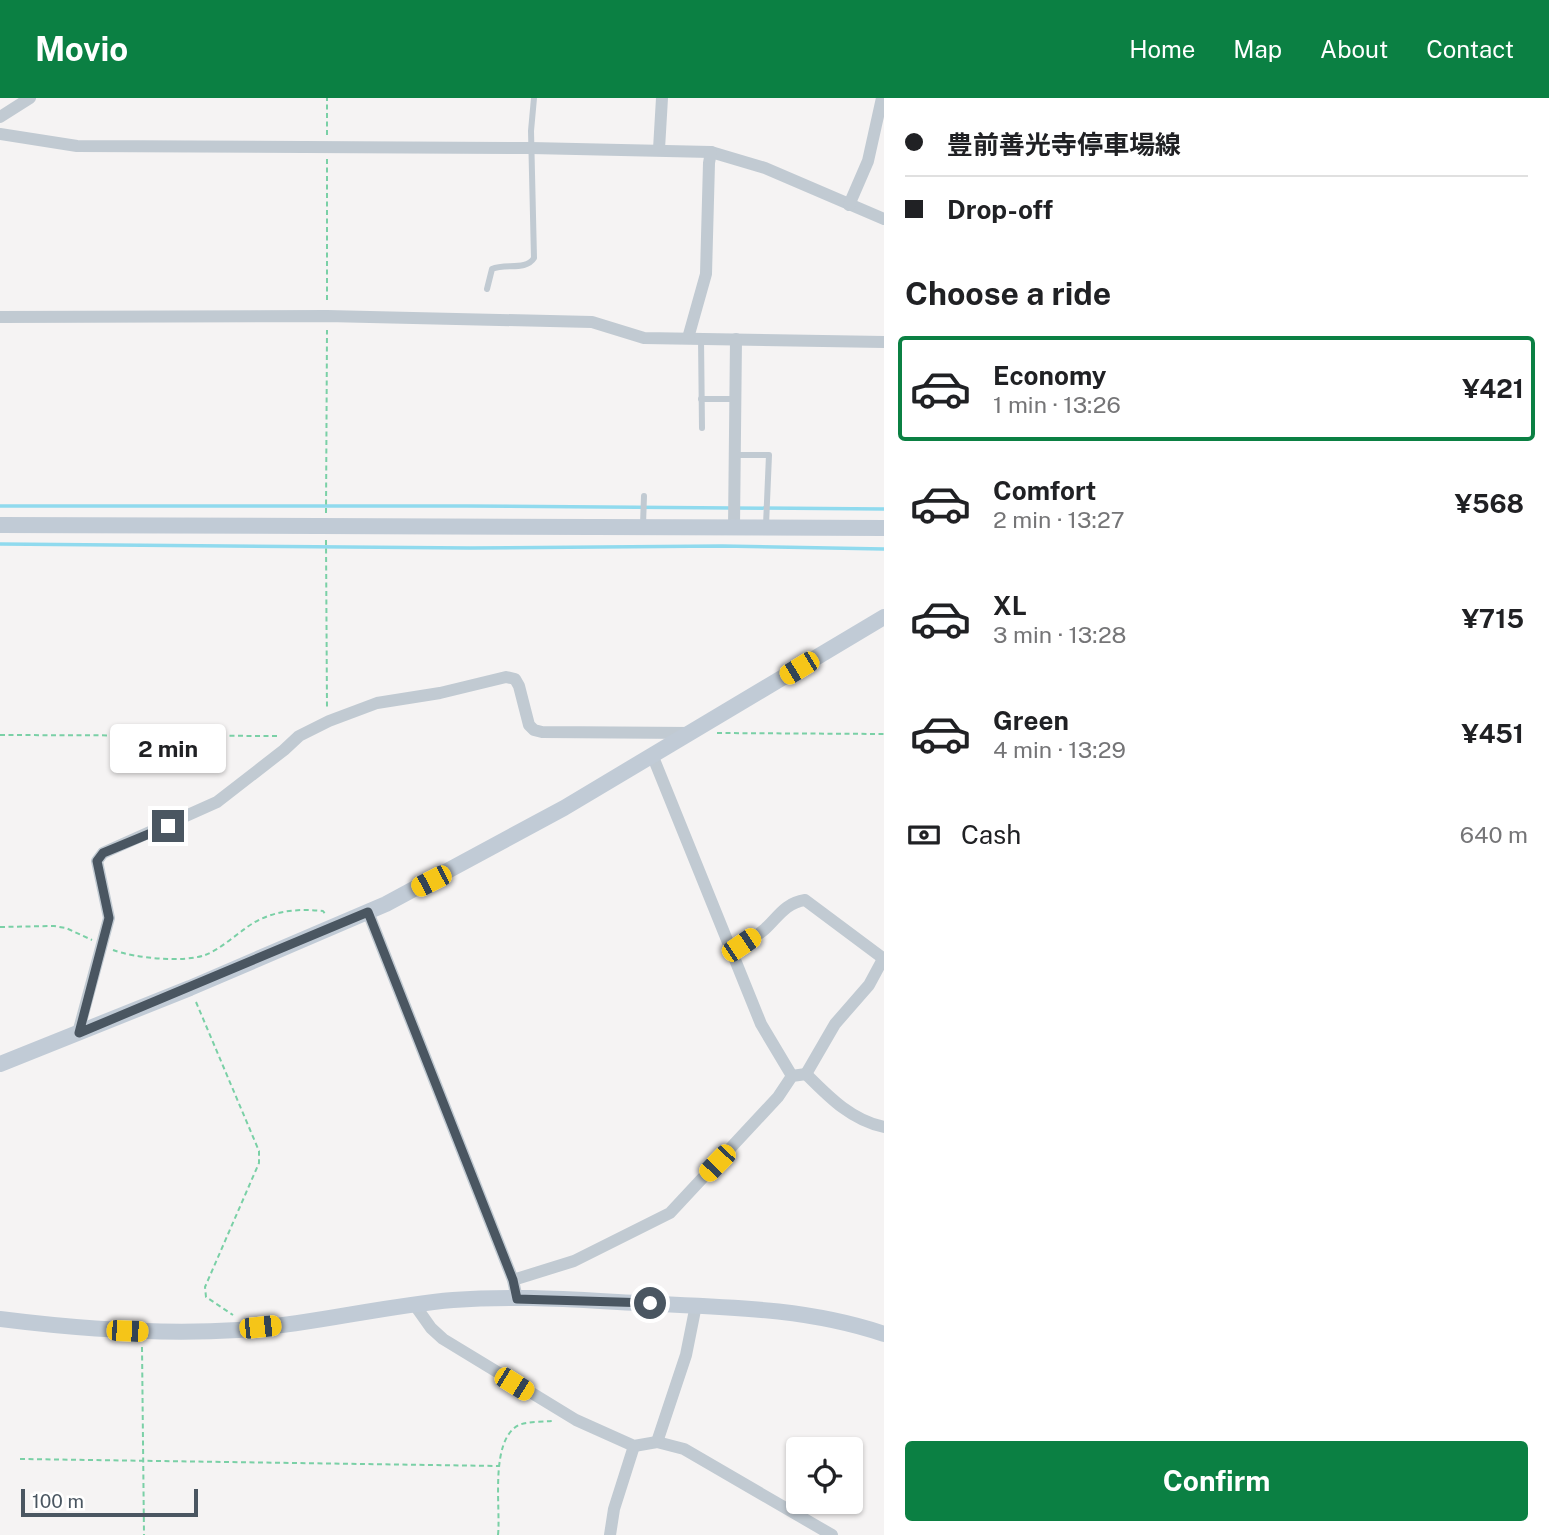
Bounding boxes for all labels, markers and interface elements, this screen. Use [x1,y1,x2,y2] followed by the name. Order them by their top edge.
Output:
[35,30,128,68] text: Movio
[1129,35,1195,63] text: Home
[1233,35,1282,63] text: Map
[1320,35,1388,63] text: About
[1426,35,1514,63] text: Contact
[947,129,1181,160] text: 豊前善光寺停車場線
[947,194,1053,225] text: Drop-off
[905,275,1111,312] text: Choose a ride
[909,357,972,420] icon: car
[993,360,1106,391] text: Economy
[1462,373,1524,404] text: ¥421
[993,391,1121,418] text: 1 min · 13:26
[909,472,972,535] icon: car
[993,475,1096,506] text: Comfort
[1455,488,1524,519] text: ¥568
[993,506,1125,533] text: 2 min · 13:27
[909,587,972,650] icon: car
[993,590,1027,621] text: XL
[1462,603,1524,634] text: ¥715
[993,621,1127,648] text: 3 min · 13:28
[776,648,823,688] car
[909,702,972,765] icon: car
[993,705,1069,736] text: Green
[1461,718,1524,749] text: ¥451
[110,724,226,774] callout: 2 min
[138,735,198,762] text: 2 min
[993,736,1126,763] text: 4 min · 13:29
[152,810,184,842] route end
[905,816,943,854] icon: cash
[961,819,1021,850] text: Cash
[1460,821,1528,848] text: 640 m
[408,862,455,900] car
[718,925,765,965] car
[695,1141,740,1185] car
[634,1287,666,1319] route start
[239,1314,282,1340] car
[106,1320,149,1342] car
[491,1364,538,1404] car
[786,1437,863,1514] map controls
[786,1437,863,1514] button: locate
[905,1441,1528,1521] button: Confirm
[21,1486,198,1518] scale bar
[32,1490,84,1512] text: 100 m

